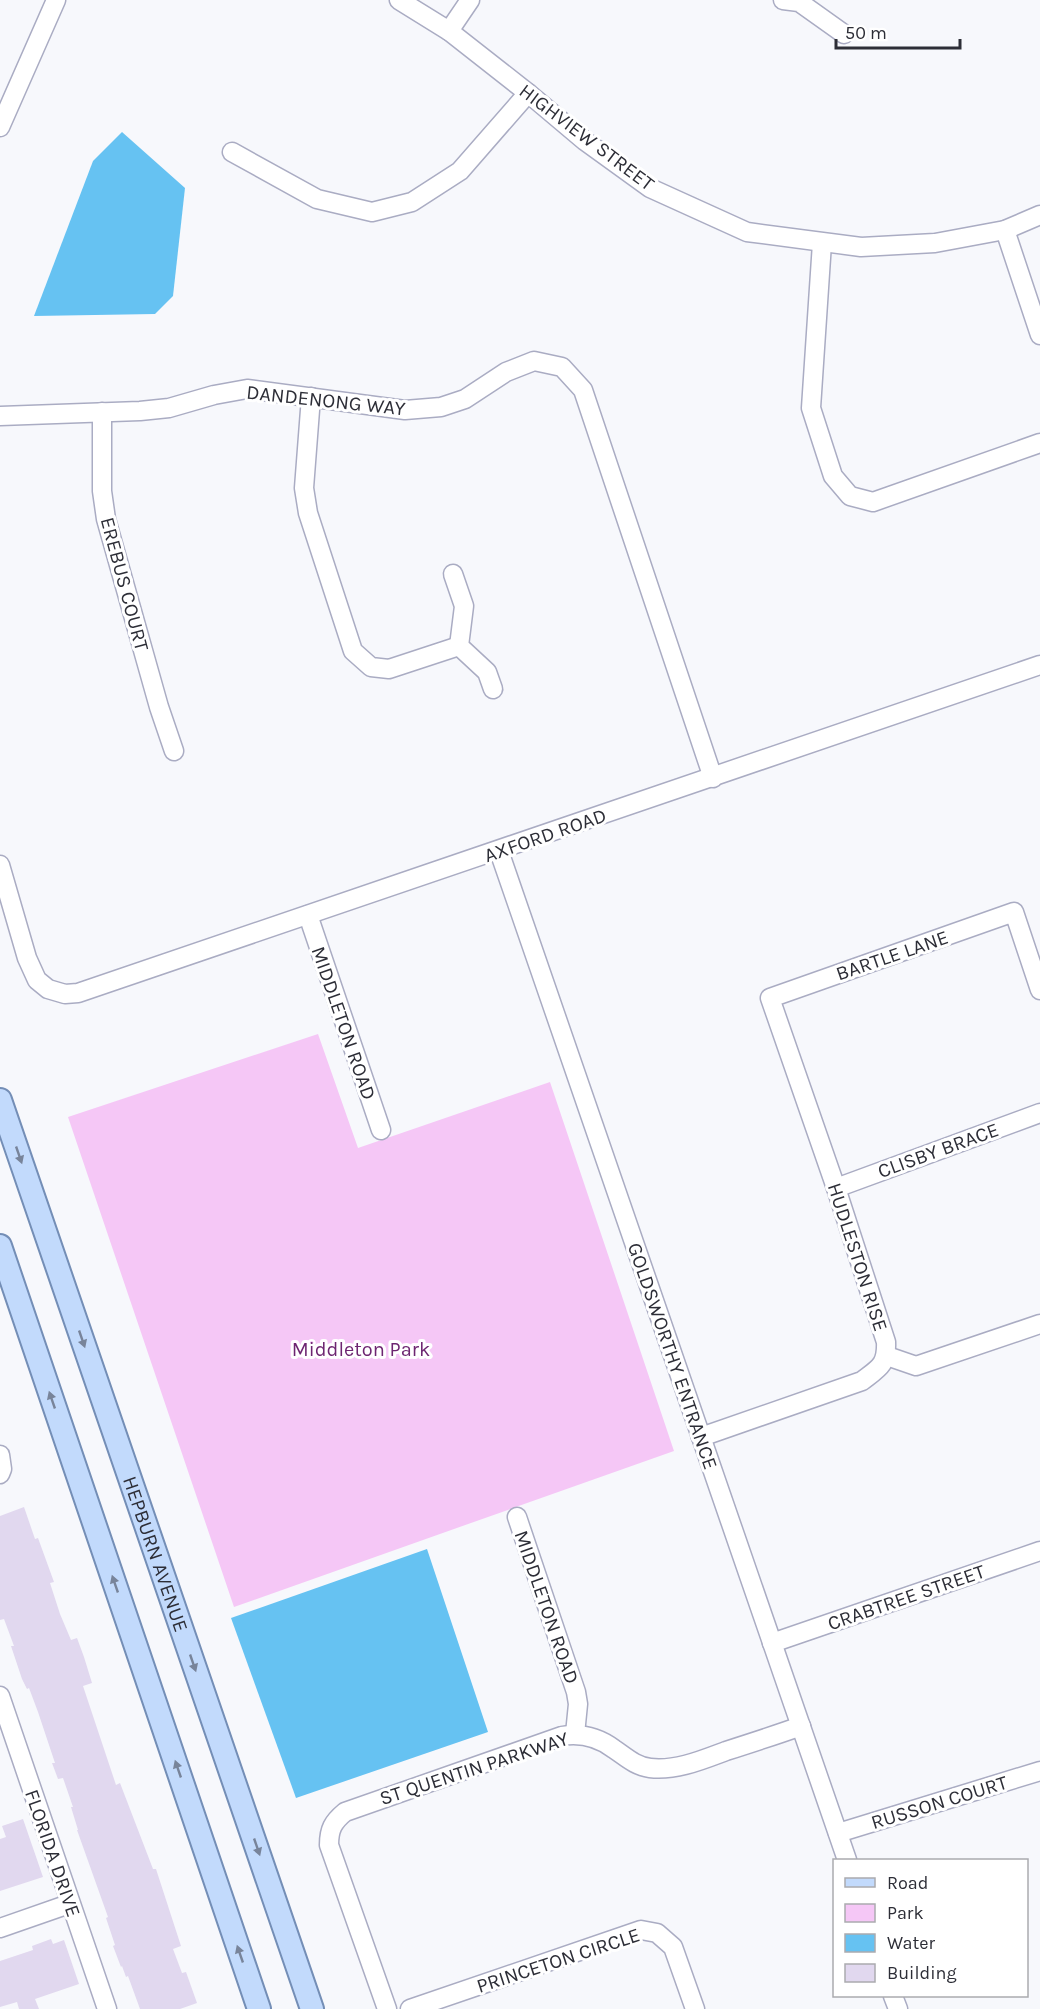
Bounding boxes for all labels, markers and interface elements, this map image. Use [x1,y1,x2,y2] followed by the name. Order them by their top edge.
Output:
[836,12,960,50] scale bar
[845,22,887,44] text: 50 m
[515,79,659,196] street label: HIGHVIEW STREET
[245,381,407,420] street label: DANDENONG WAY
[96,515,153,654] street label: EREBUS COURT
[481,804,609,867] street label: AXFORD ROAD
[833,926,951,985] street label: BARTLE LANE
[306,943,381,1103] street label: MIDDLETON ROAD
[875,1118,1002,1183] street label: CLISBY BRACE
[15,1146,24,1164] one-way arrow
[823,1180,892,1334] street label: HUDLESTON RISE
[623,1240,722,1473] street label: GOLDSWORTHY ENTRANCE
[78,1330,88,1348] one-way arrow
[292,1338,430,1361] park label: Middleton Park
[47,1391,56,1409] one-way arrow
[118,1473,193,1635] street label: HEPBURN AVENUE
[509,1527,584,1687] street label: MIDDLETON ROAD
[825,1560,988,1635] street label: CRABTREE STREET
[109,1575,119,1593] one-way arrow
[189,1654,199,1672] one-way arrow
[377,1727,572,1810] street label: ST QUENTIN PARKWAY
[172,1760,182,1778] one-way arrow
[868,1771,1010,1834] street label: RUSSON COURT
[20,1786,85,1920] street label: FLORIDA DRIVE
[252,1838,262,1856] one-way arrow
[833,1859,1028,1997] legend
[887,1872,928,1894] text: Road
[887,1902,924,1924] text: Park
[474,1923,643,1998] street label: PRINCETON CIRCLE
[887,1932,935,1954] text: Water
[235,1945,245,1963] one-way arrow
[887,1962,957,1984] text: Building

